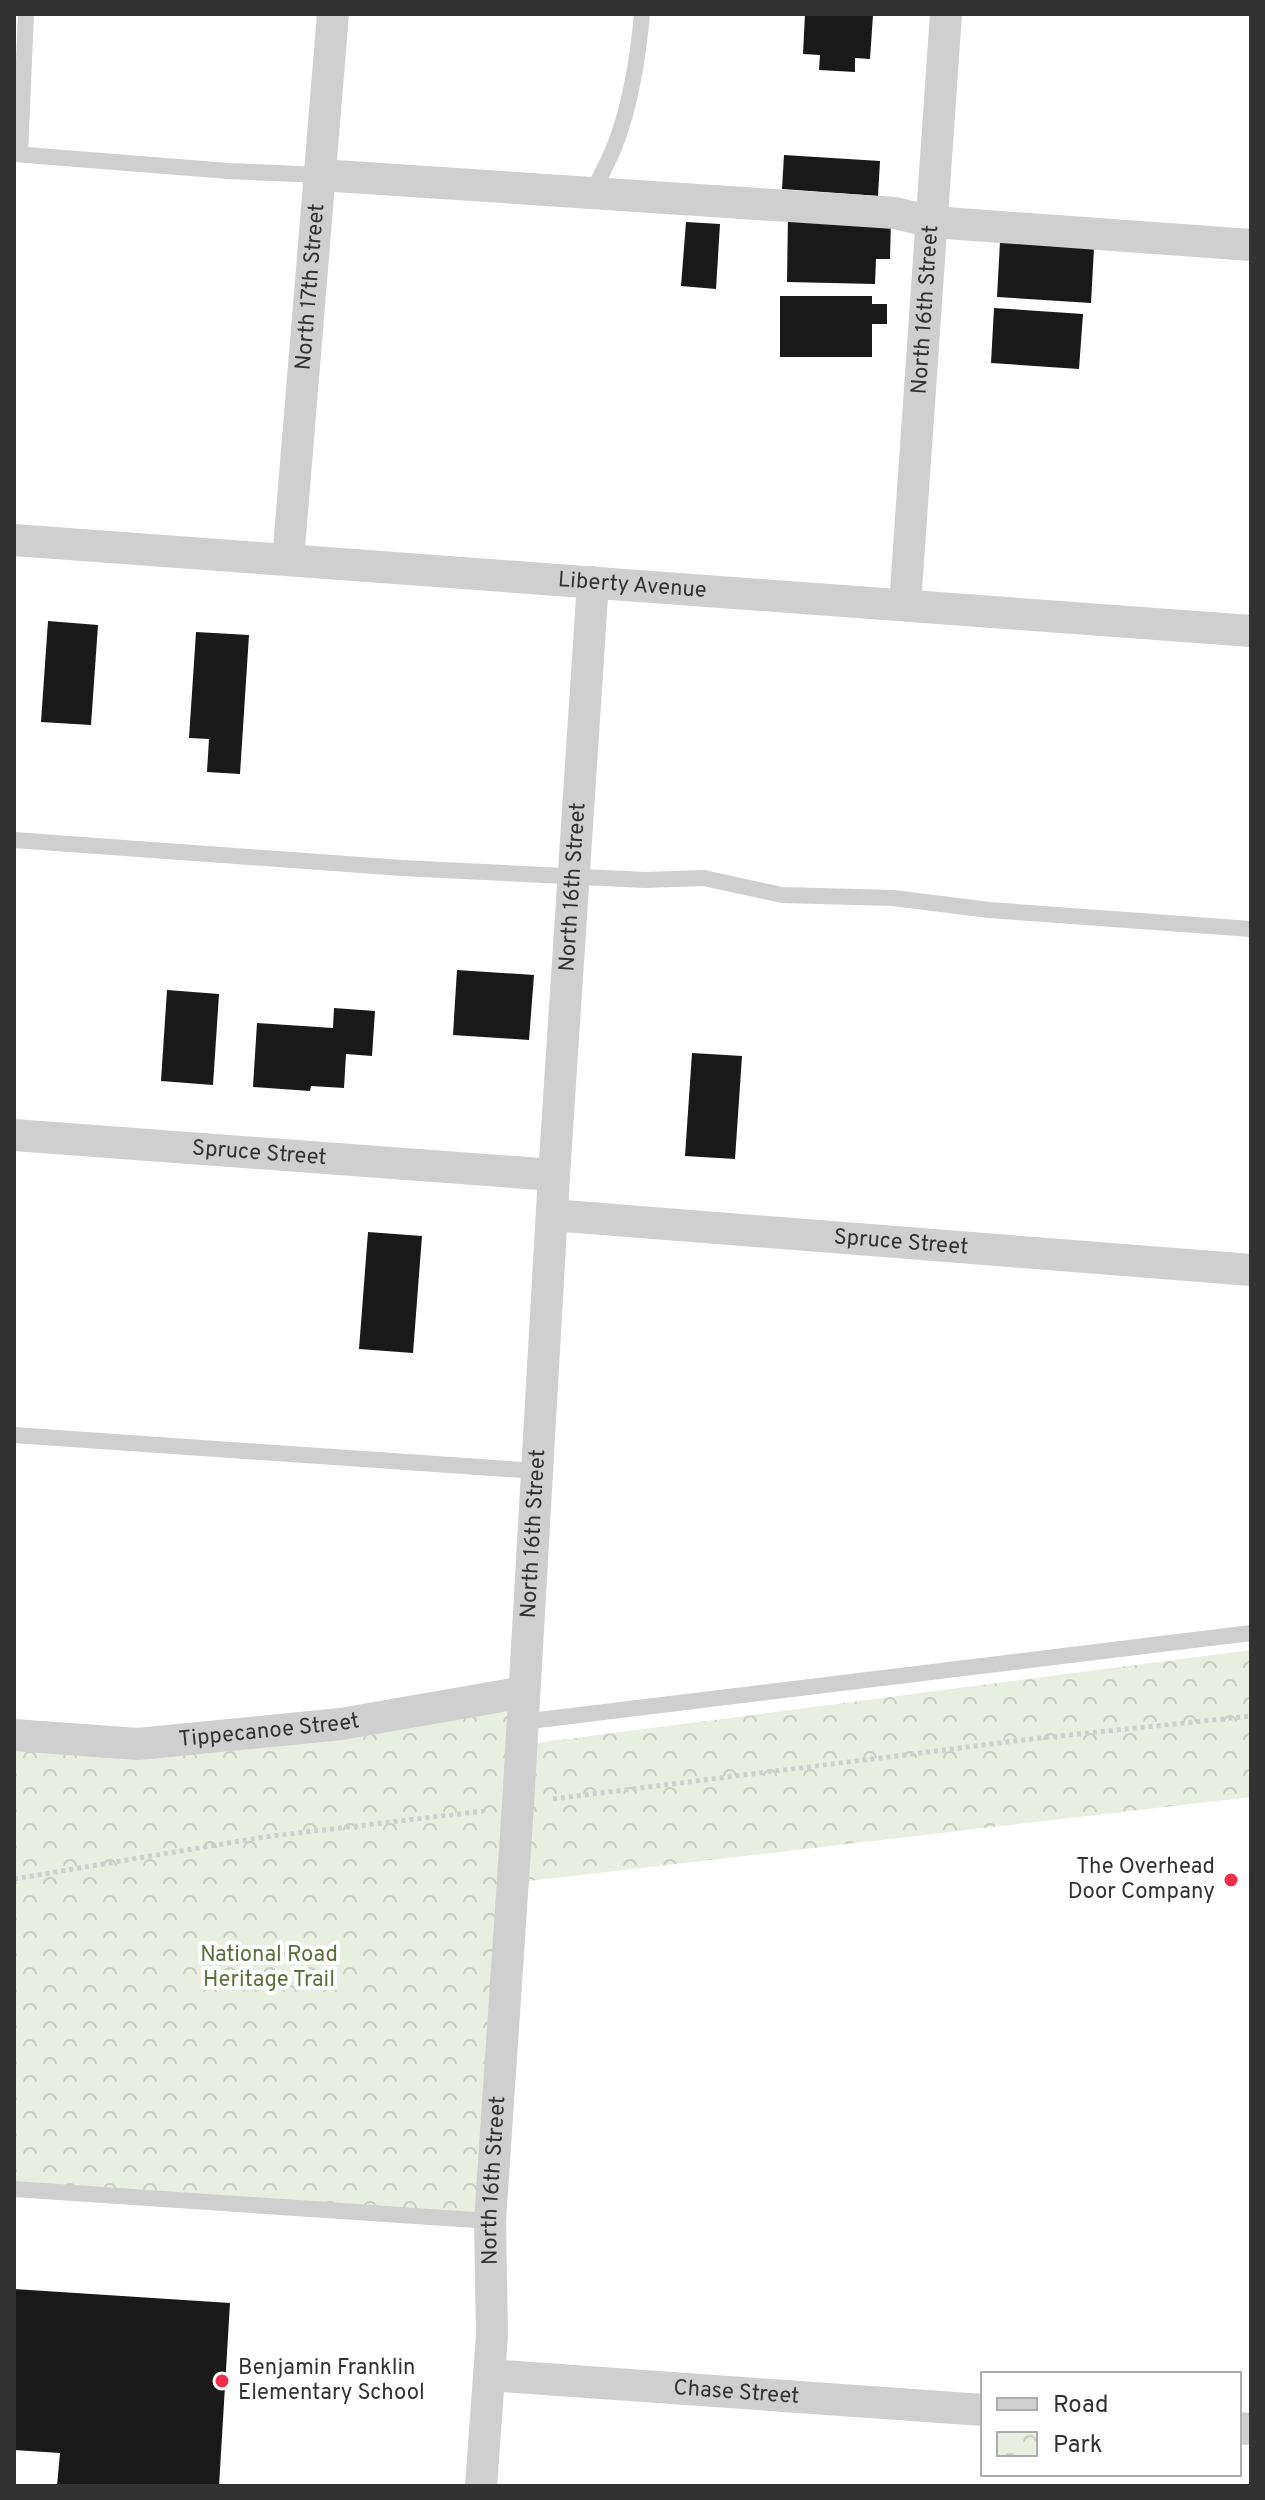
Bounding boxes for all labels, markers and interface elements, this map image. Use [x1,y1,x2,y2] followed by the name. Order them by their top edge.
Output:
[290,203,331,371] street label: North 17th Street
[906,224,945,395] street label: North 16th Street
[557,567,708,604] street label: Liberty Avenue
[554,802,592,972] street label: North 16th Street
[191,1135,328,1172] street label: Spruce Street
[833,1224,969,1261] street label: Spruce Street
[515,1448,552,1619] street label: North 16th Street
[177,1708,361,1753] street label: Tippecanoe Street
[1068,1854,1215,1906] place label: The Overhead Door Company
[1222,1871,1240,1889] marker: The Overhead Door Company
[200,1942,338,1994] park label: National Road Heritage Trail
[476,2095,512,2265] street label: North 16th Street
[238,2355,425,2407] place label: Benjamin Franklin Elementary School
[213,2372,231,2390] marker: Benjamin Franklin Elementary School
[981,2372,1241,2476] legend
[673,2375,800,2410] street label: Chase Street
[1053,2391,1109,2421] text: Road
[1053,2431,1103,2461] text: Park

